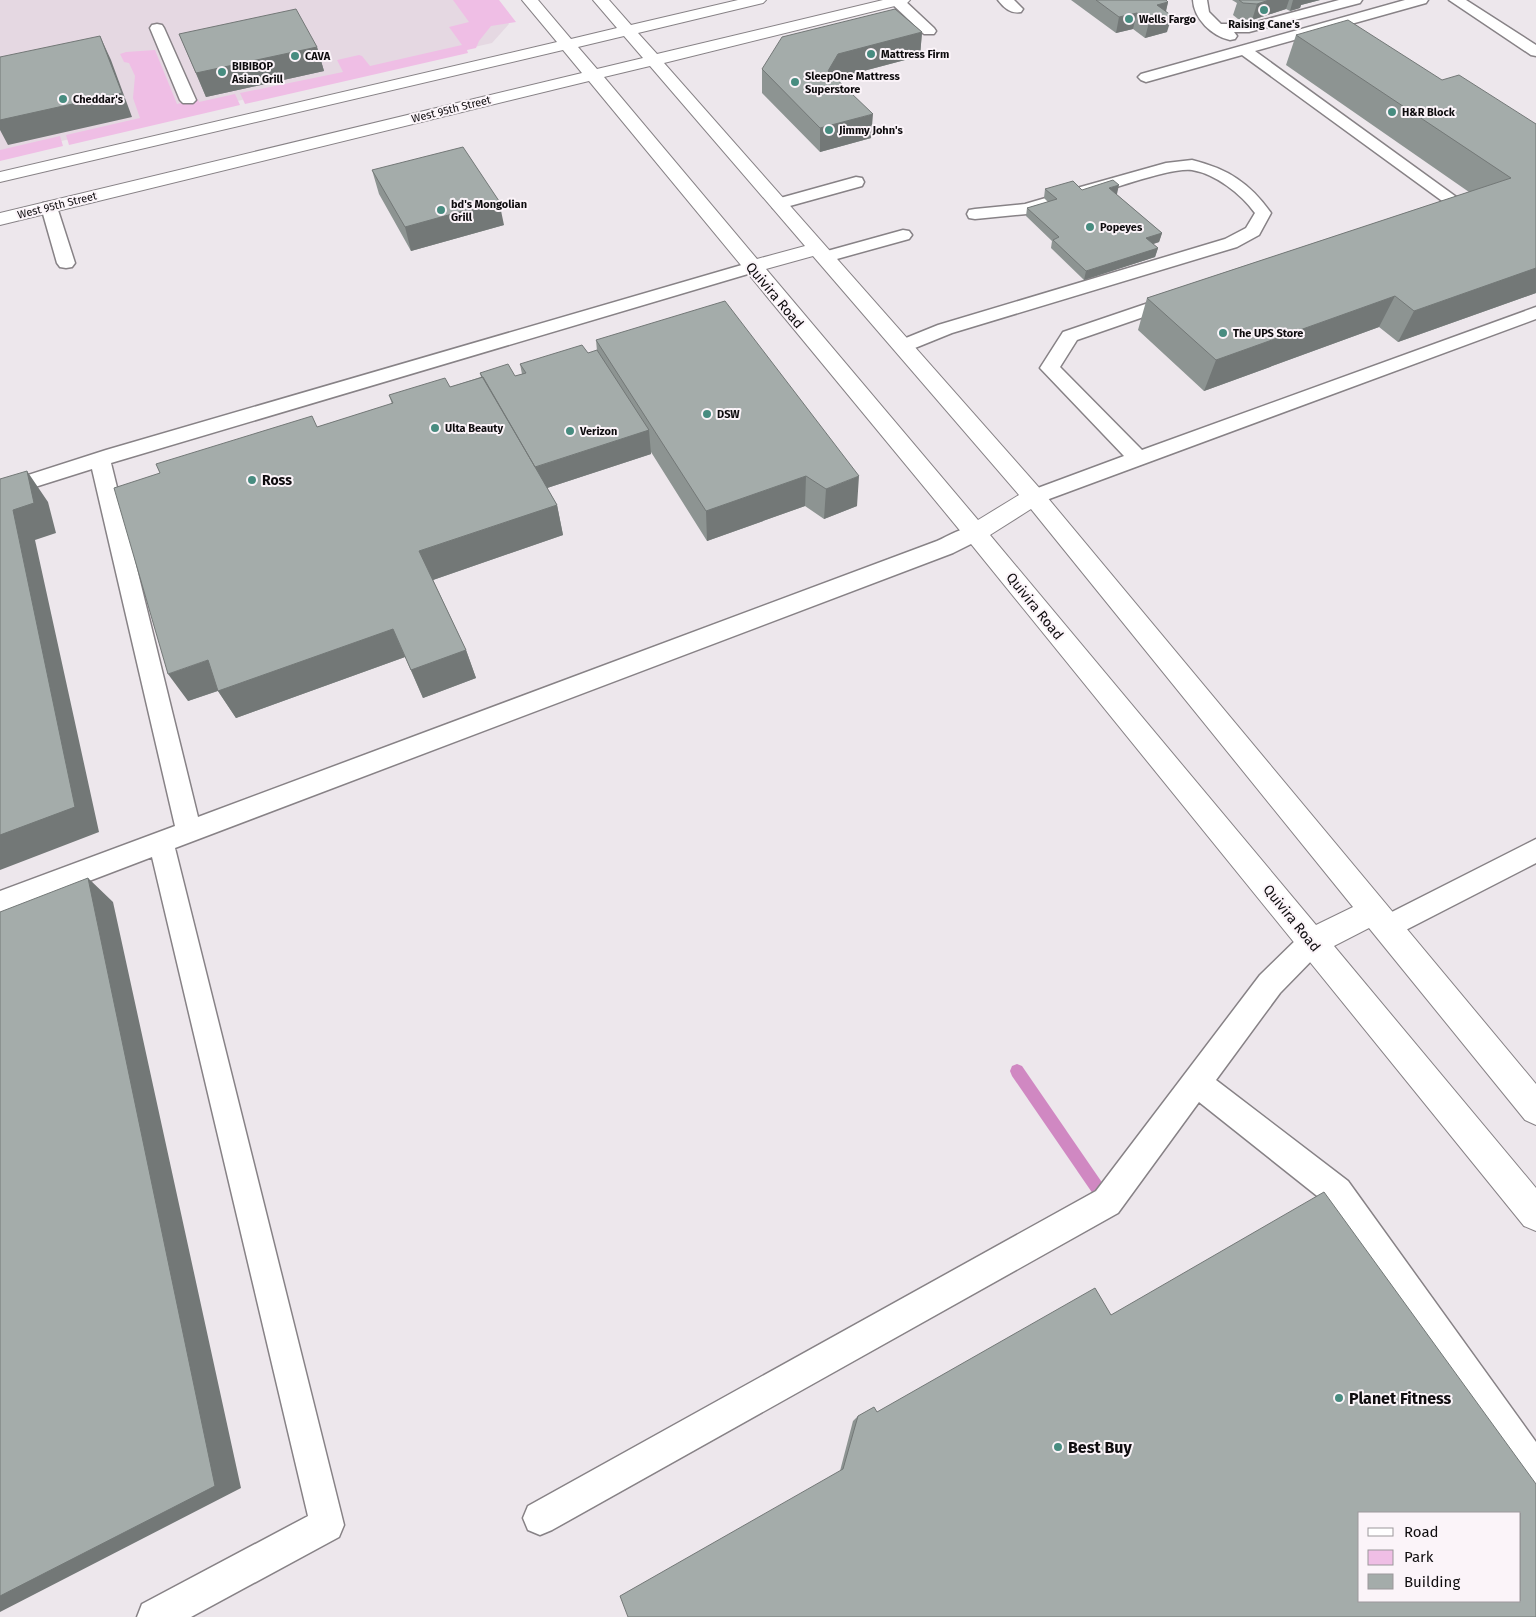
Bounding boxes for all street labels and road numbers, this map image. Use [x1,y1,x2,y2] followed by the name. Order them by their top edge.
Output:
[410,93,492,126] street label: West 95th Street
[16,189,98,222] street label: West 95th Street
[742,259,807,332] street label: Quivira Road
[1002,569,1067,643] street label: Quivira Road
[1259,881,1324,955] street label: Quivira Road

